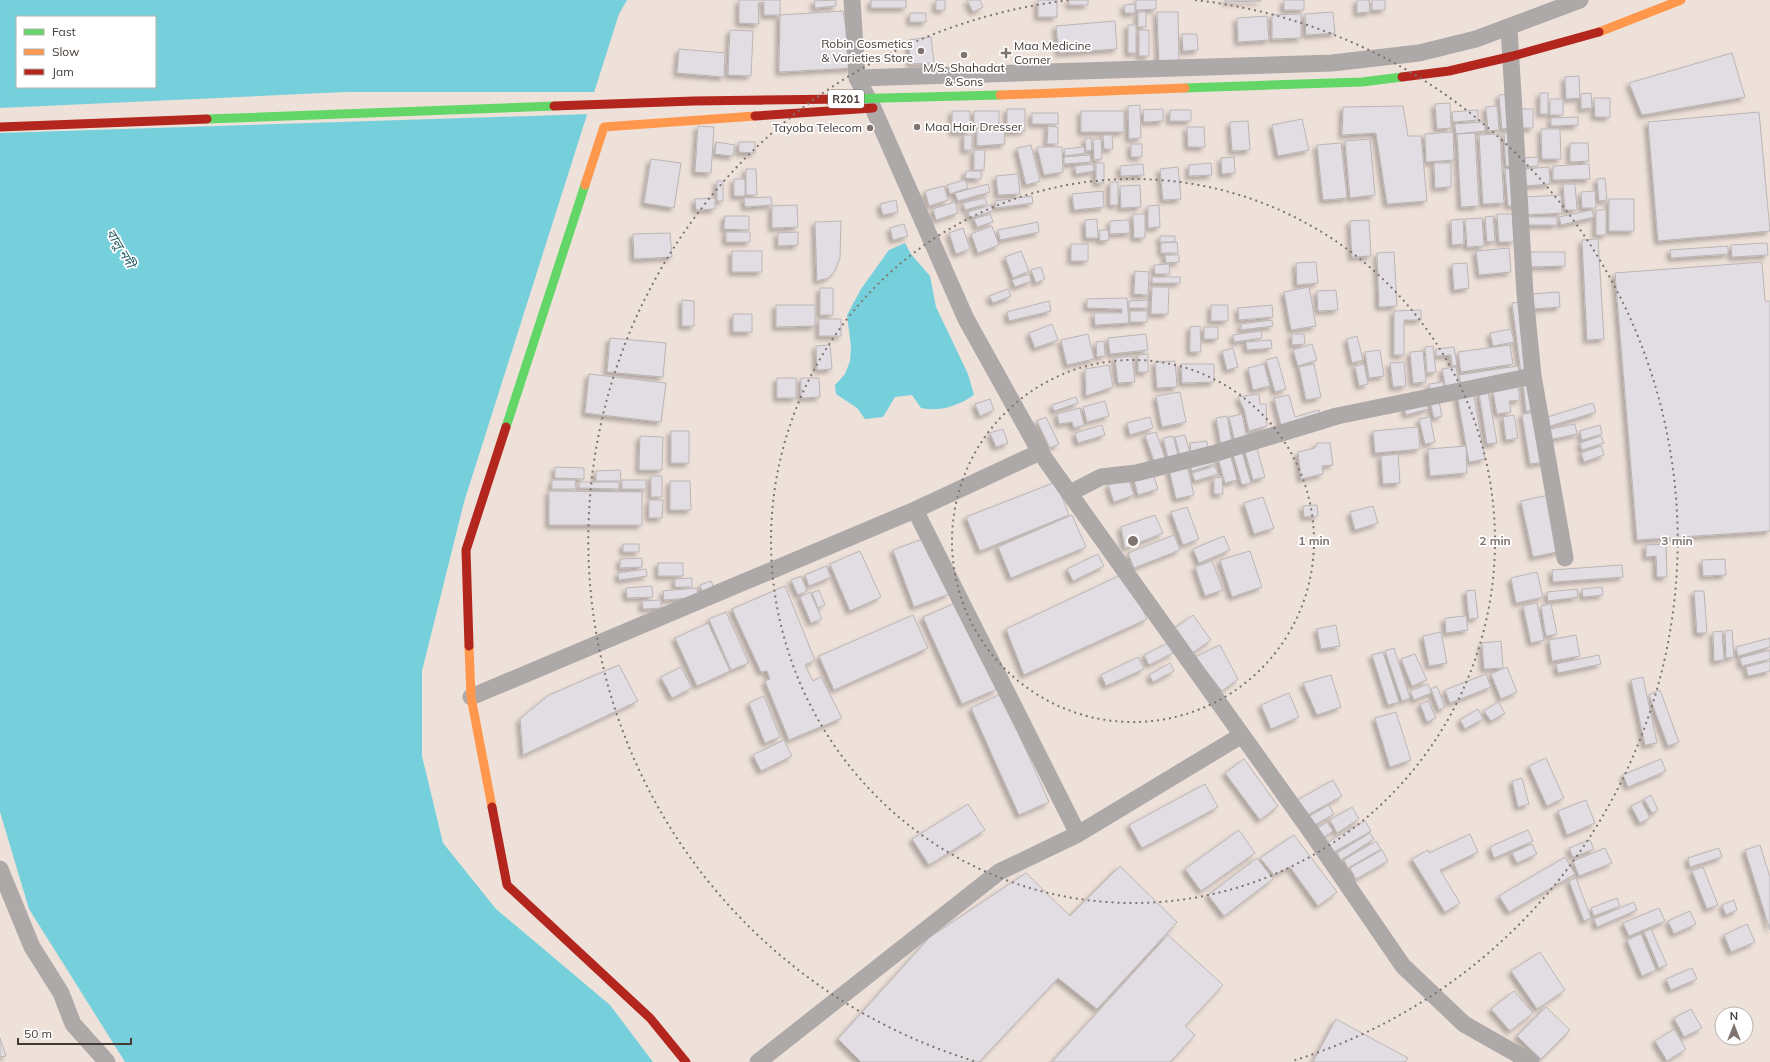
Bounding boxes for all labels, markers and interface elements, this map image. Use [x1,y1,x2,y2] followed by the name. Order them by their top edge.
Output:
[16,16,156,88] legend
[52,24,76,39] text: Fast
[821,36,913,65] place label: Robin Cosmetics & Varieties Store
[1014,38,1091,67] place label: Maa Medicine Corner
[52,44,80,59] text: Slow
[916,46,926,56] marker: Robin Cosmetics & Varieties Store
[1001,48,1011,58] marker: Maa Medicine Corner
[959,50,969,60] marker: M/S. Shahadat & Sons
[923,60,1005,89] place label: M/S. Shahadat & Sons
[52,64,74,79] text: Jam
[828,90,864,108] road number: R201
[925,119,1023,134] place label: Maa Hair Dresser
[772,120,862,135] place label: Tayoba Telecom
[912,122,922,132] marker: Maa Hair Dresser
[865,123,875,133] marker: Tayoba Telecom
[103,226,140,273] water label: বালু নদী
[1298,533,1330,548] text: 1 min
[1479,533,1511,548] text: 2 min
[1661,533,1693,548] text: 3 min
[1126,534,1140,548] centre of rings
[1714,1006,1754,1046] north arrow
[1730,1009,1738,1023] text: N
[18,1020,131,1046] scale bar
[24,1026,52,1041] text: 50 m

